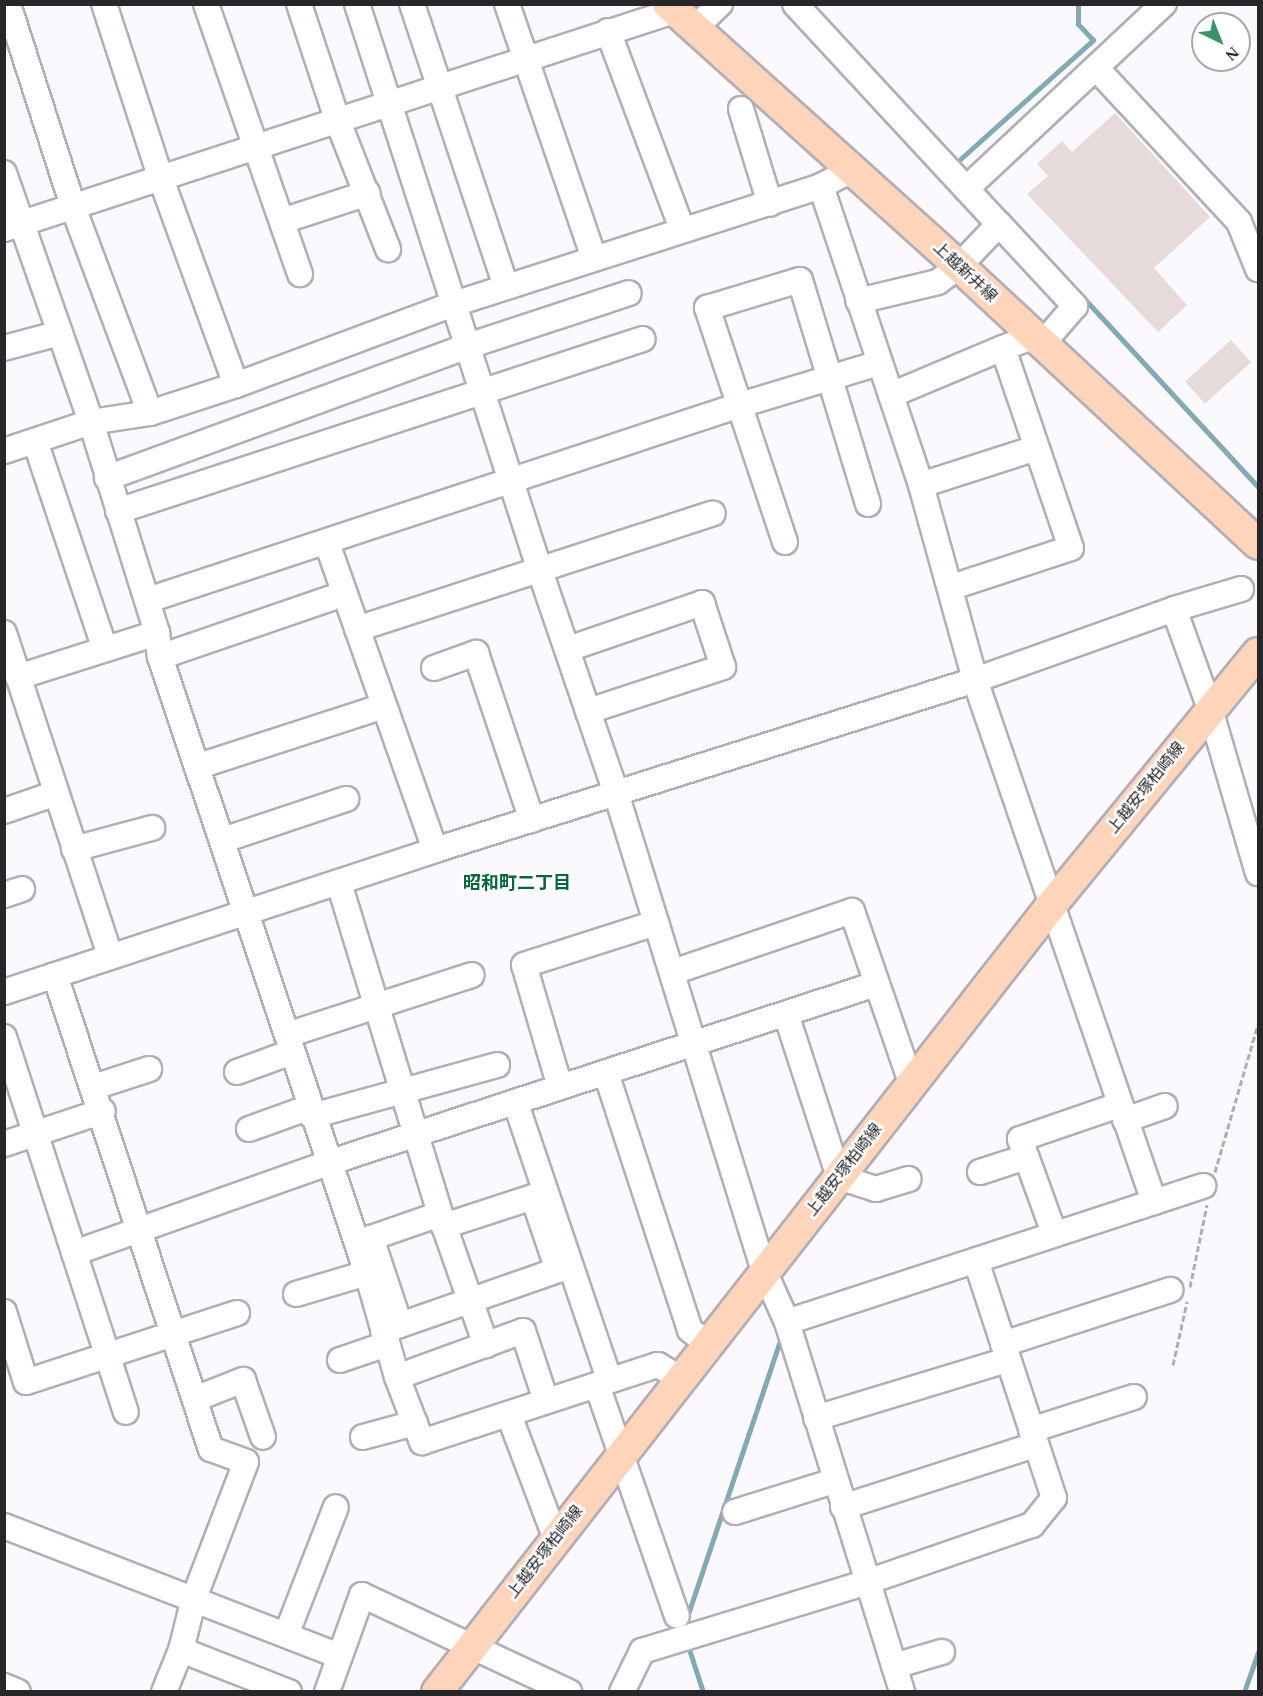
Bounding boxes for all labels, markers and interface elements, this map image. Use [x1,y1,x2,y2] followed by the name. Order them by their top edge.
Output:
[1191,12,1251,72] north arrow
[1222,44,1242,64] text: N
[929,238,1001,306] street label: 上越新井線
[1103,738,1189,838] street label: 上越安塚柏崎線
[463,872,571,894] district label: 昭和町二丁目
[802,1120,886,1220] street label: 上越安塚柏崎線
[503,1502,587,1602] street label: 上越安塚柏崎線

